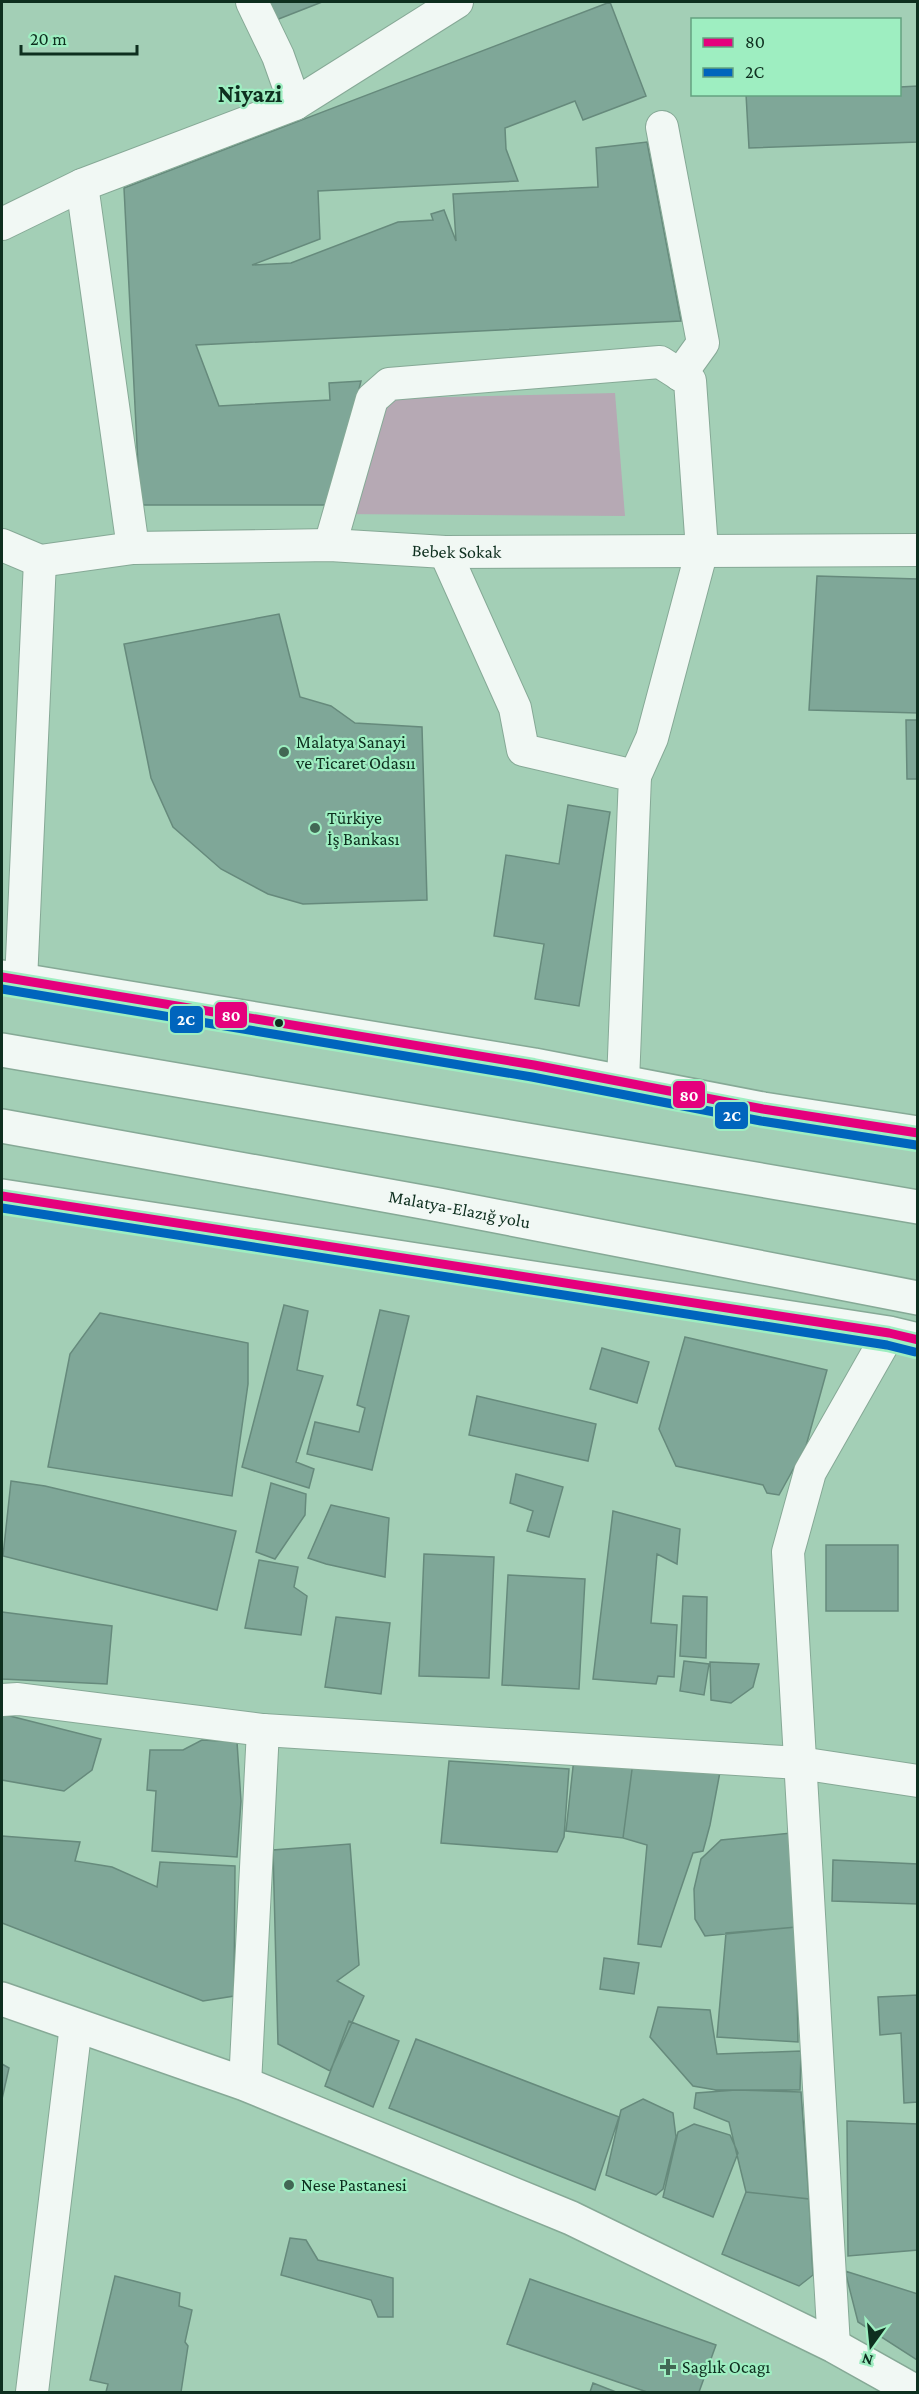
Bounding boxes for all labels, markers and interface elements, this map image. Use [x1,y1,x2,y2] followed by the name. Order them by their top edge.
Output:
[21,18,136,56] scale bar
[691,18,901,96] legend
[30,29,67,49] text: 20 m
[745,32,765,52] text: 80
[745,62,765,82] text: 2C
[218,80,282,107] district label: Niyazi
[411,540,502,562] street label: Bebek Sokak
[295,732,416,773] place label: Malatya Sanayi ve Ticaret Odasıı
[277,745,291,759] marker: Malatya Sanayi ve Ticaret Odasıı
[327,808,400,849] place label: Türkiye İş Bankası
[308,821,322,835] marker: Türkiye İş Bankası
[214,1001,248,1029] line badge: 80
[169,1005,204,1034] line badge: 2C
[221,1007,241,1024] text: 80
[177,1011,195,1028] text: 2C
[273,1017,285,1029] unlabelled marker
[672,1080,706,1109] line badge: 80
[679,1087,699,1104] text: 80
[714,1101,749,1130] line badge: 2C
[723,1107,741,1124] text: 2C
[387,1186,533,1233] street label: Malatya-Elazığ yolu
[301,2175,407,2195] place label: Nese Pastanesi
[282,2178,296,2192] marker: Nese Pastanesi
[841,2316,901,2376] north arrow
[860,2350,875,2370] text: N
[682,2357,770,2377] place label: Saglık Ocagı
[659,2358,677,2376] marker: Saglık Ocagı

